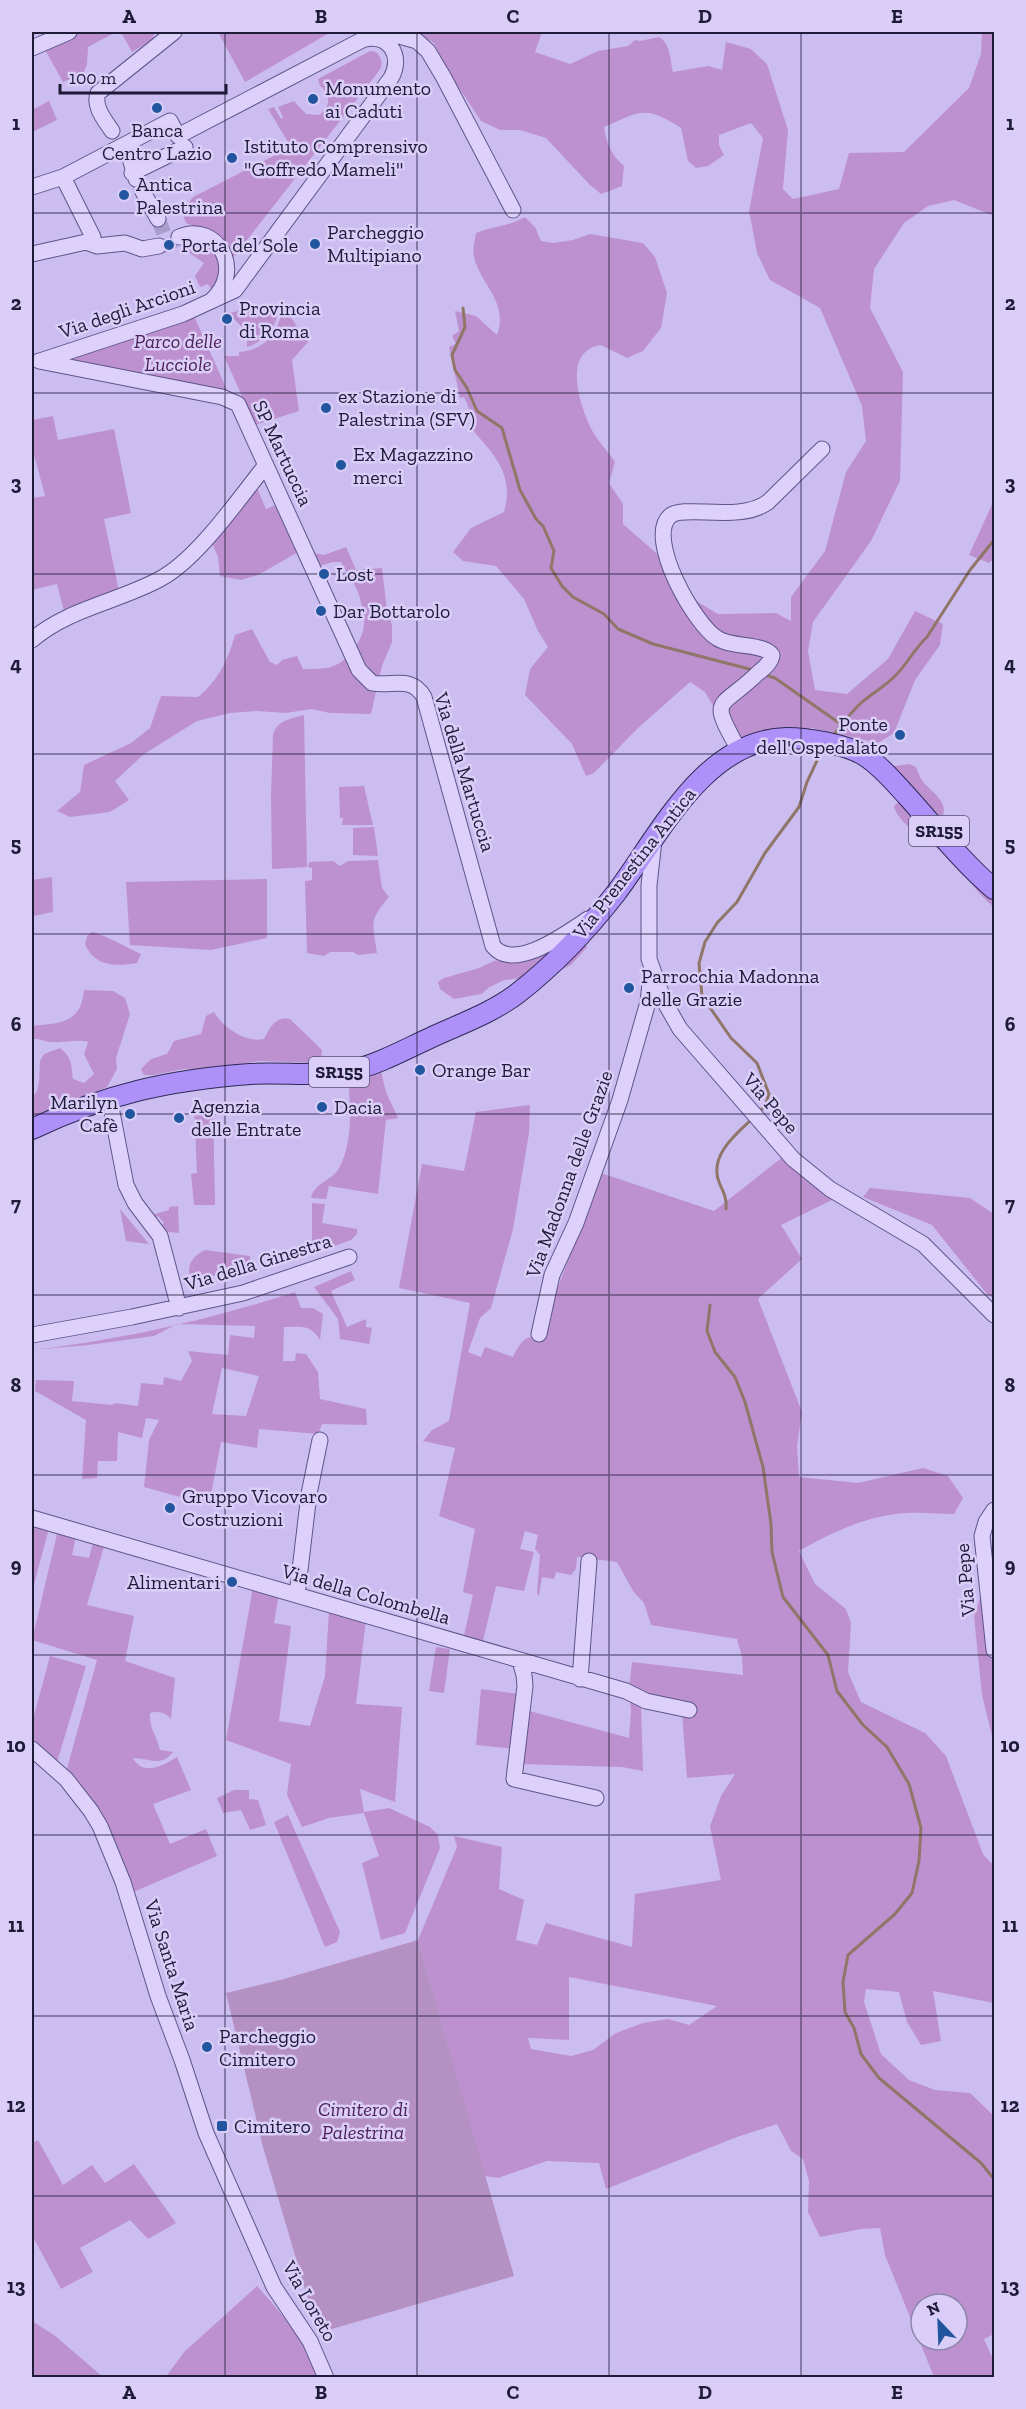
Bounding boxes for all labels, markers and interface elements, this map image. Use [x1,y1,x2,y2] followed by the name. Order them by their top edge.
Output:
[122,4,136,28] text: A
[315,4,327,28] text: B
[507,4,520,28] text: C
[698,4,712,28] text: D
[891,4,903,28] text: E
[60,57,226,95] scale bar
[69,67,117,89] text: 100 m
[325,76,431,123] place label: Monumento ai Caduti
[306,92,320,106] marker: Monumento ai Caduti
[150,101,164,115] marker: Banca Centro Lazio
[12,111,20,135] text: 1
[1006,111,1014,135] text: 1
[102,118,212,165] place label: Banca Centro Lazio
[244,134,428,181] place label: Istituto Comprensivo "Goffredo Mameli"
[225,151,239,165] marker: Istituto Comprensivo "Goffredo Mameli"
[136,172,223,219] place label: Antica Palestrina
[117,188,131,202] marker: Antica Palestrina
[327,220,424,267] place label: Parcheggio Multipiano
[181,233,298,257] place label: Porta del Sole
[308,237,322,251] marker: Parcheggio Multipiano
[162,238,176,252] marker: Porta del Sole
[55,274,198,344] street label: Via degli Arcioni
[11,291,22,315] text: 2
[1005,291,1016,315] text: 2
[239,296,321,343] place label: Provincia di Roma
[220,312,234,326] marker: Provincia di Roma
[134,329,222,376] park label: Parco delle Lucciole
[338,384,475,431] place label: ex Stazione di Palestrina (SFV)
[248,396,318,510] street label: SP Martuccia
[319,401,333,415] marker: ex Stazione di Palestrina (SFV)
[353,442,473,489] place label: Ex Magazzino merci
[334,458,348,472] marker: Ex Magazzino merci
[11,471,22,495] text: 3
[1005,471,1016,495] text: 3
[336,562,374,586] place label: Lost
[317,567,331,581] marker: Lost
[333,599,450,623] place label: Dar Bottarolo
[314,604,328,618] marker: Dar Bottarolo
[10,652,22,676] text: 4
[1004,652,1016,676] text: 4
[429,688,501,855] street label: Via della Martuccia
[756,712,888,759] place label: Ponte dell'Ospedalato
[893,728,907,742] marker: Ponte dell'Ospedalato
[567,782,701,944] street label: Via Prenestina Antica
[909,816,969,846] road number: SR155
[11,832,21,856] text: 5
[1005,832,1015,856] text: 5
[641,964,820,1011] place label: Parrocchia Madonna delle Grazie
[622,981,636,995] marker: Parrocchia Madonna delle Grazie
[11,1012,22,1036] text: 6
[1005,1012,1016,1036] text: 6
[309,1057,369,1087] road number: SR155
[432,1058,531,1082] place label: Orange Bar
[413,1063,427,1077] marker: Orange Bar
[520,1067,618,1282] street label: Via Madonna delle Grazie
[737,1067,804,1138] street label: Via Pepe
[50,1090,119,1137] place label: Marilyn Cafè
[191,1094,301,1141] place label: Agenzia delle Entrate
[334,1095,382,1119] place label: Dacia
[315,1100,329,1114] marker: Dacia
[123,1107,137,1121] marker: Marilyn Cafè
[172,1111,186,1125] marker: Agenzia delle Entrate
[11,1192,21,1216] text: 7
[1005,1192,1015,1216] text: 7
[181,1228,335,1296] street label: Via della Ginestra
[11,1373,22,1397] text: 8
[1005,1373,1016,1397] text: 8
[182,1484,327,1531] place label: Gruppo Vicovaro Costruzioni
[163,1501,177,1515] marker: Gruppo Vicovaro Costruzioni
[950,1542,980,1619] street label: Via Pepe
[11,1553,22,1577] text: 9
[1005,1553,1016,1577] text: 9
[278,1558,453,1630] street label: Via della Colombella
[127,1570,220,1594] place label: Alimentari
[225,1575,239,1589] marker: Alimentari
[6,1733,26,1757] text: 10
[1000,1733,1020,1757] text: 10
[139,1895,205,2034] street label: Via Santa Maria
[8,1913,24,1937] text: 11
[1002,1913,1018,1937] text: 11
[219,2024,316,2071] place label: Parcheggio Cimitero
[200,2040,214,2054] marker: Parcheggio Cimitero
[7,2093,26,2117] text: 12
[1001,2093,1020,2117] text: 12
[318,2097,408,2144] park label: Cimitero di Palestrina
[234,2114,311,2138] place label: Cimitero
[215,2119,229,2133] marker: Cimitero
[277,2256,343,2346] street label: Via Loreto
[7,2274,26,2298] text: 13
[1001,2274,1020,2298] text: 13
[909,2292,969,2352] north arrow
[924,2298,943,2320] text: N
[122,2380,136,2404] text: A
[315,2380,327,2404] text: B
[507,2380,520,2404] text: C
[698,2380,712,2404] text: D
[891,2380,903,2404] text: E

